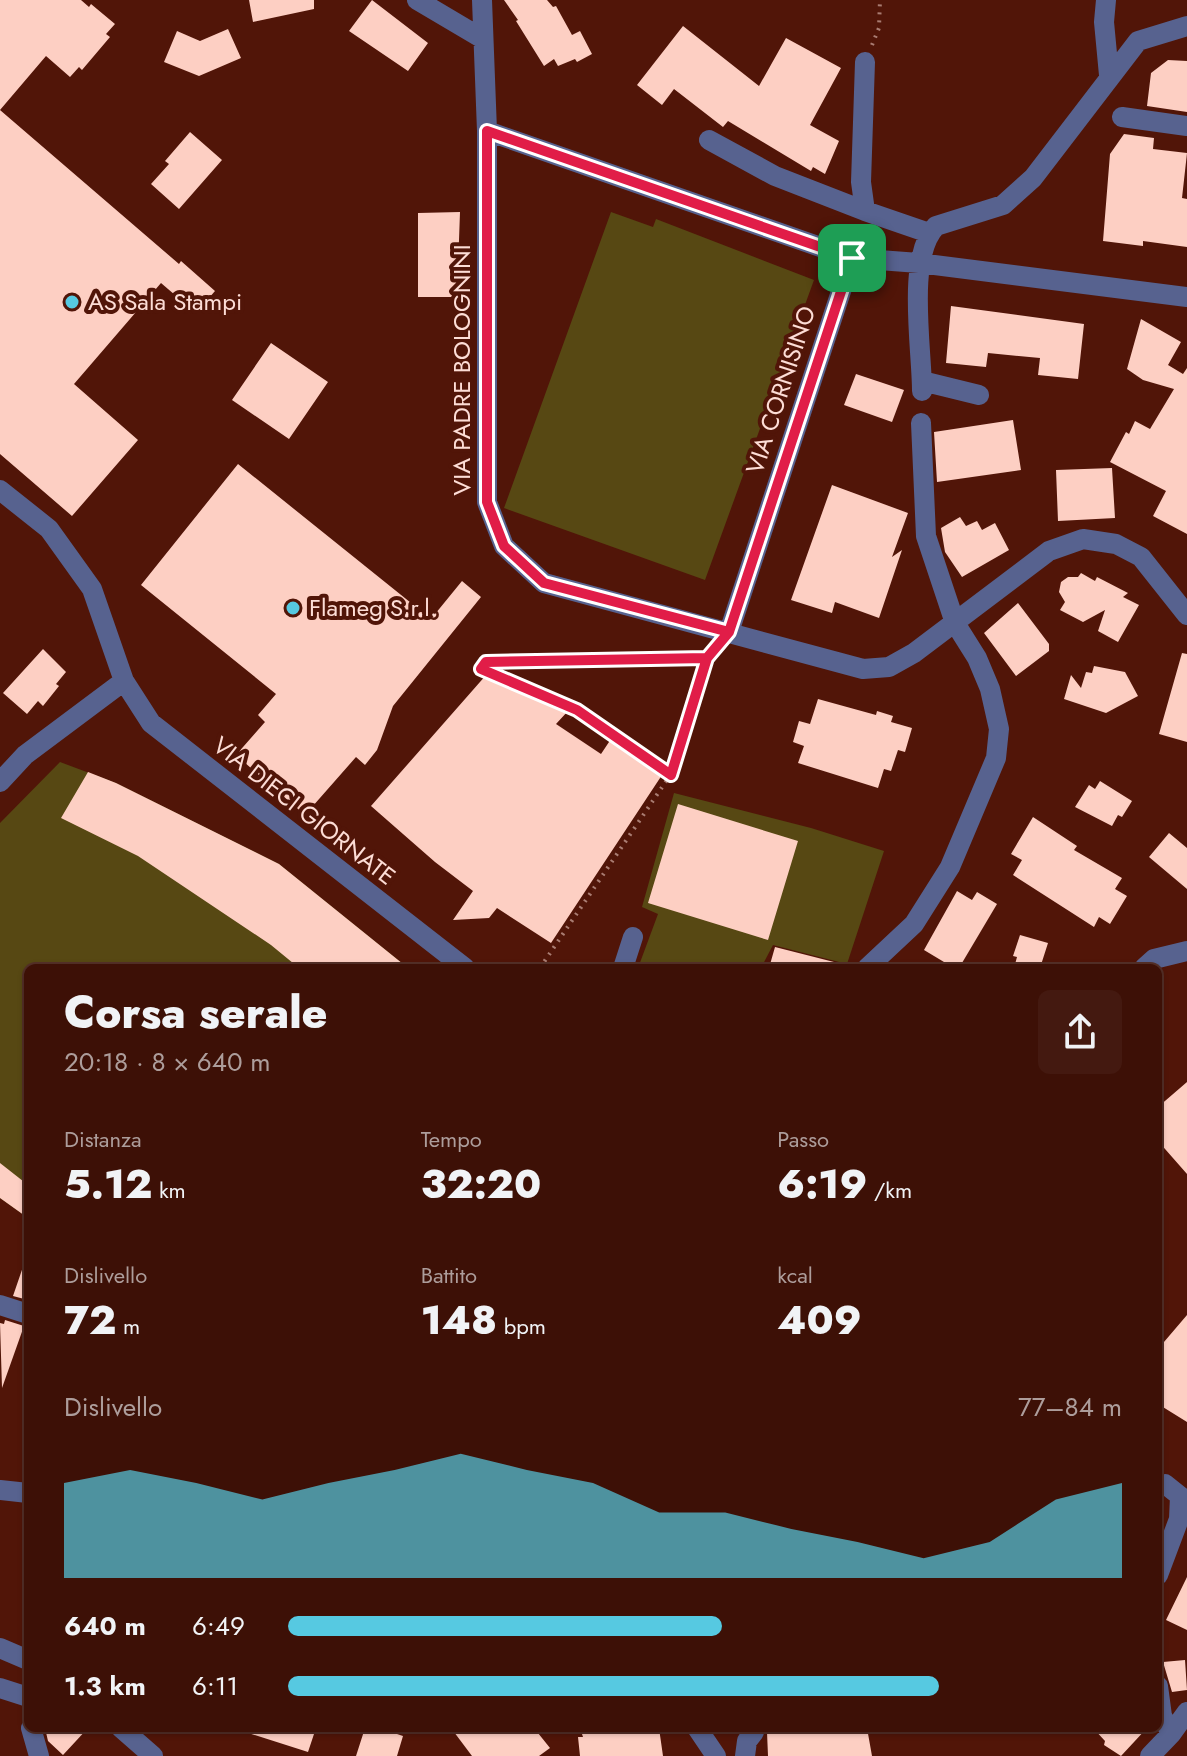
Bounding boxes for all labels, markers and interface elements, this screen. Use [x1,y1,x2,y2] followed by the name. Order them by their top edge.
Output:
[818,224,886,292] pin
[830,236,874,280] icon: arrive
[444,244,479,496] street label: VIA PADRE BOLOGNINI
[88,284,242,319] place label: AS Sala Stampi
[63,293,81,311] marker: AS Sala Stampi
[737,301,824,478] street label: VIA CORNISINO
[309,590,437,625] place label: Flameg S.r.l.
[284,599,302,617] marker: Flameg S.r.l.
[205,728,403,893] street label: VIA DIECI GIORNATE
[64,981,328,1045] text: Corsa serale
[1038,990,1122,1074] button: share
[64,1043,271,1081] text: 20:18 · 8 × 640 m
[64,1123,142,1155] text: Distanza
[421,1123,482,1155] text: Tempo
[777,1123,829,1155] text: Passo
[64,1155,152,1213] text: 5.12
[421,1155,541,1213] text: 32:20
[777,1155,867,1213] text: 6:19
[152,1174,186,1206] text: km
[867,1174,912,1206] text: /km
[64,1259,147,1291] text: Dislivello
[421,1259,477,1291] text: Battito
[777,1259,813,1291] text: kcal
[64,1291,116,1349] text: 72
[421,1291,497,1349] text: 148
[777,1291,862,1349] text: 409
[116,1310,140,1342] text: m
[497,1310,546,1342] text: bpm
[64,1388,162,1426] text: Dislivello
[1018,1388,1122,1426] text: 77–84 m
[64,1607,146,1645] text: 640 m
[192,1607,245,1645] text: 6:49
[64,1667,146,1705] text: 1.3 km
[192,1667,238,1705] text: 6:11

